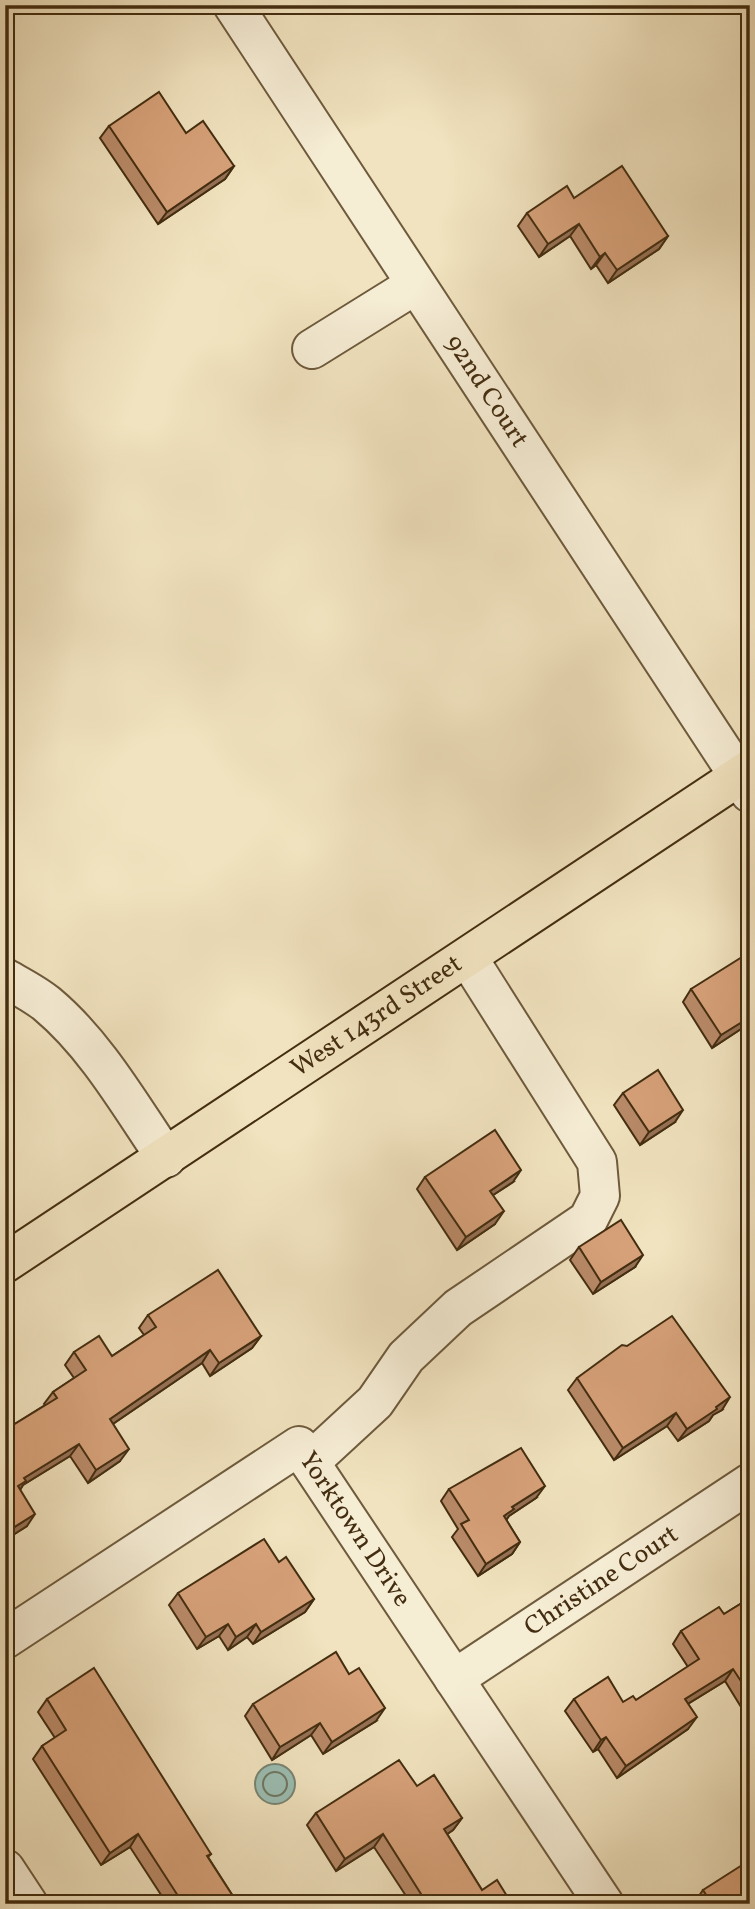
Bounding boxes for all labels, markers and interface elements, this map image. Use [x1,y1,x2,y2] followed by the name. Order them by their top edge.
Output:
[436,328,537,455] street label: 92nd Court
[284,947,469,1086] street label: West 143rd Street
[290,1445,419,1614] street label: Yorktown Drive
[517,1517,686,1645] street label: Christine Court

